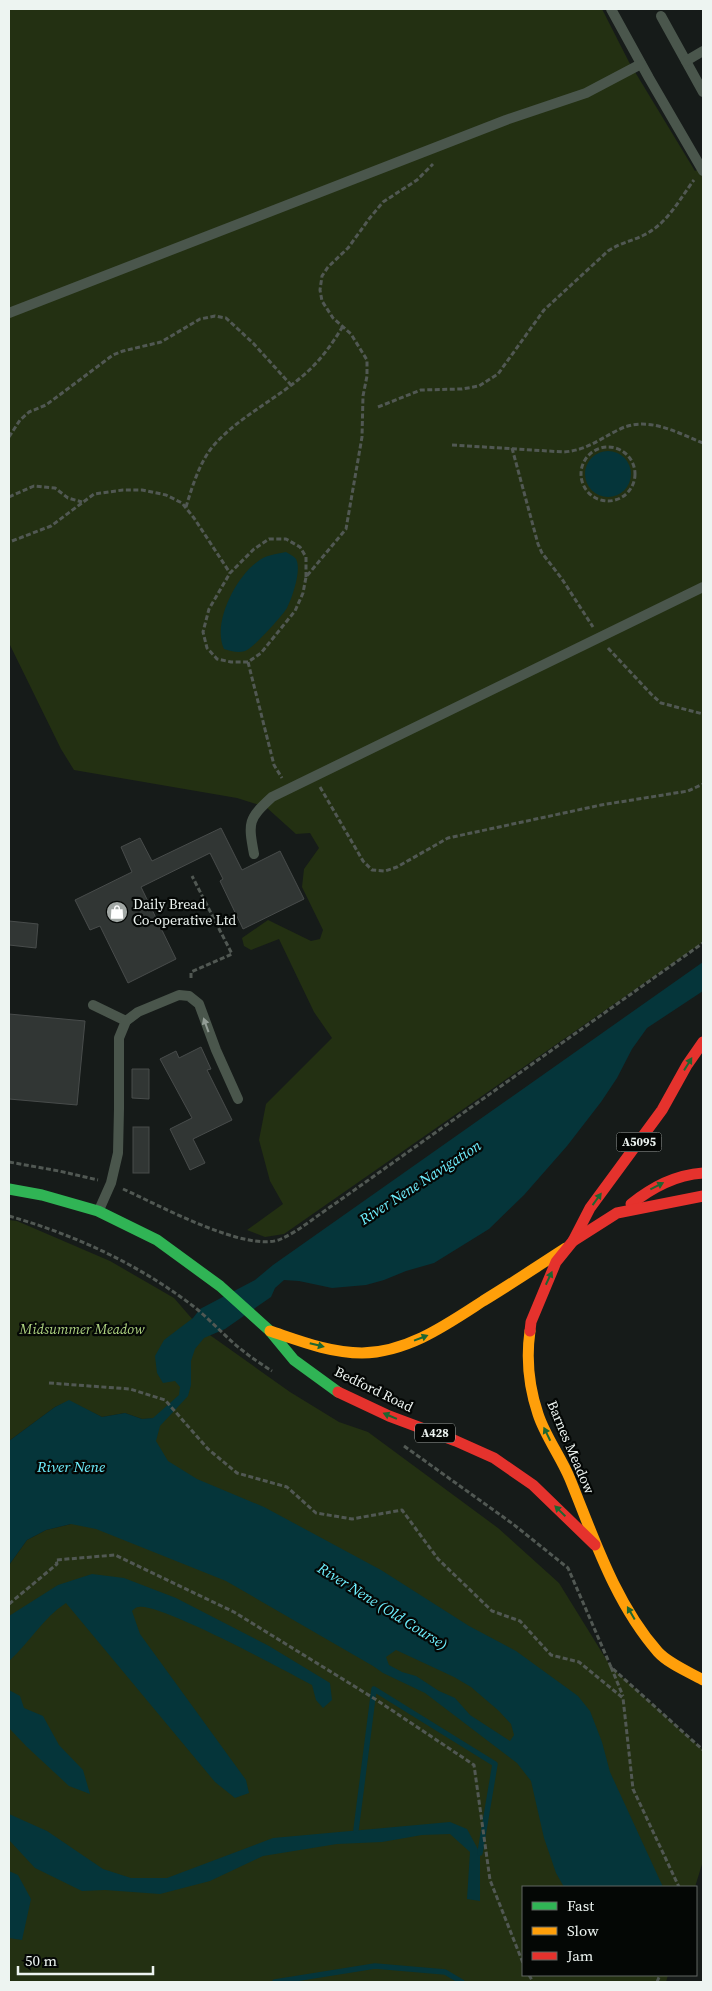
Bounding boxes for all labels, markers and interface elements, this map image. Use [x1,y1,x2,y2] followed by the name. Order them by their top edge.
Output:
[133,894,236,930] place label: Daily Bread Co-operative Ltd
[105,900,129,924] shop icon: Daily Bread Co-operative Ltd
[202,1017,209,1032] one-way arrow
[683,1058,693,1071] one-way arrow
[616,1132,662,1152] road number: A5095
[354,1134,486,1230] water label: River Nene Navigation
[650,1182,664,1190] one-way arrow
[592,1192,602,1206] one-way arrow
[545,1271,553,1285] one-way arrow
[19,1319,145,1339] park label: Midsummer Meadow
[414,1334,429,1342] one-way arrow
[309,1342,324,1350] one-way arrow
[331,1361,417,1417] street label: Bedford Road
[542,1397,600,1497] street label: Barnes Meadow
[383,1412,397,1420] one-way arrow
[415,1424,455,1442] road number: A428
[543,1426,552,1441] one-way arrow
[36,1456,105,1477] water label: River Nene
[555,1505,567,1517] one-way arrow
[313,1557,452,1655] water label: River Nene (Old Course)
[626,1607,635,1620] one-way arrow
[522,1886,697,1976] legend
[567,1895,594,1916] text: Fast
[567,1920,599,1941] text: Slow
[18,1944,152,1976] scale bar
[566,1945,594,1966] text: Jam
[25,1950,57,1971] text: 50 m

